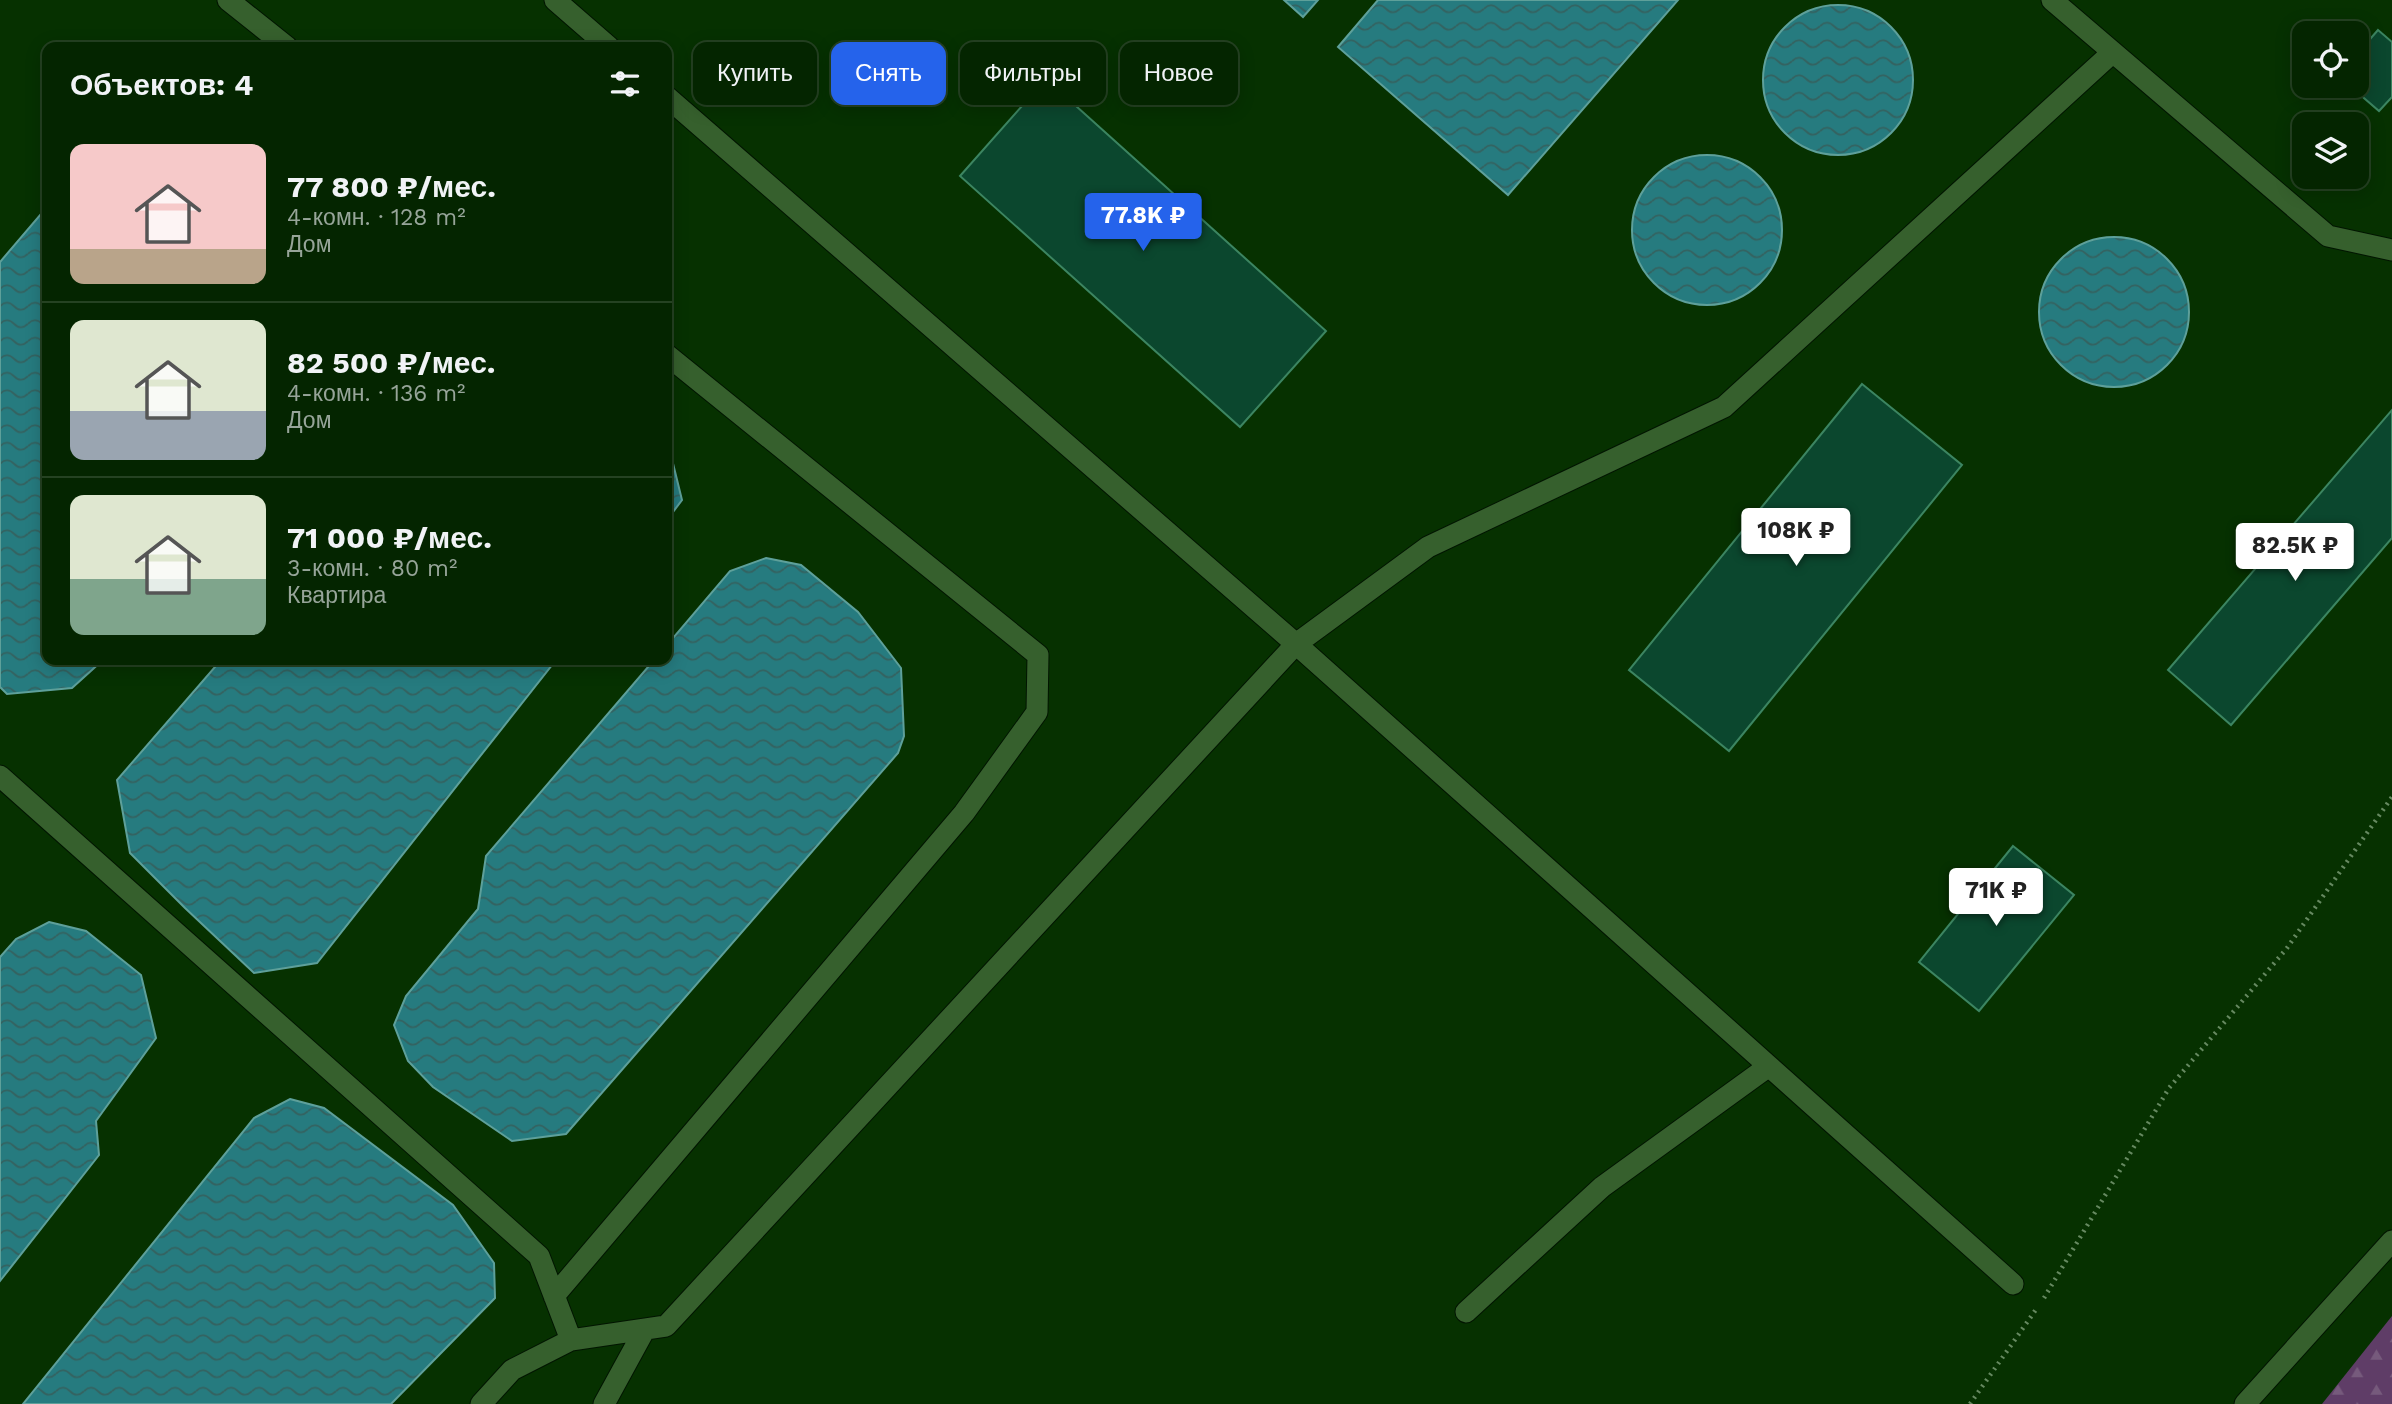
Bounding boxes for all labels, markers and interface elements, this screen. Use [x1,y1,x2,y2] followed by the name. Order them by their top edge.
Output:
[2292,21,2369,189] map controls
[2292,21,2369,98] button: locate
[693,42,817,105] chip: Купить
[831,42,946,105] chip: Снять
[960,42,1106,105] chip: Фильтры
[1120,42,1238,105] chip: Новое
[606,65,644,103] icon: filters
[70,67,253,102] text: Объектов: 4
[2292,112,2369,189] button: layers
[287,169,496,204] text: 77 800 ₽/мес.
[126,172,210,256] icon: home
[1078,194,1208,253] pin: 77.8K ₽
[1101,202,1185,229] text: 77.8K ₽
[287,204,466,231] text: 4-комн. · 128 m²
[287,231,331,258] text: Дом
[287,345,496,380] text: 82 500 ₽/мес.
[126,348,210,432] icon: home
[287,380,465,407] text: 4-комн. · 136 m²
[287,407,331,434] text: Дом
[1739,508,1853,568] pin: 108K ₽
[1757,517,1835,544] text: 108K ₽
[287,520,492,555] text: 71 000 ₽/мес.
[126,523,210,607] icon: home
[2230,524,2360,583] pin: 82.5K ₽
[2252,532,2338,559] text: 82.5K ₽
[287,555,457,582] text: 3-комн. · 80 m²
[287,582,386,609] text: Квартира
[1947,869,2045,928] pin: 71K ₽
[1965,877,2027,904] text: 71K ₽

